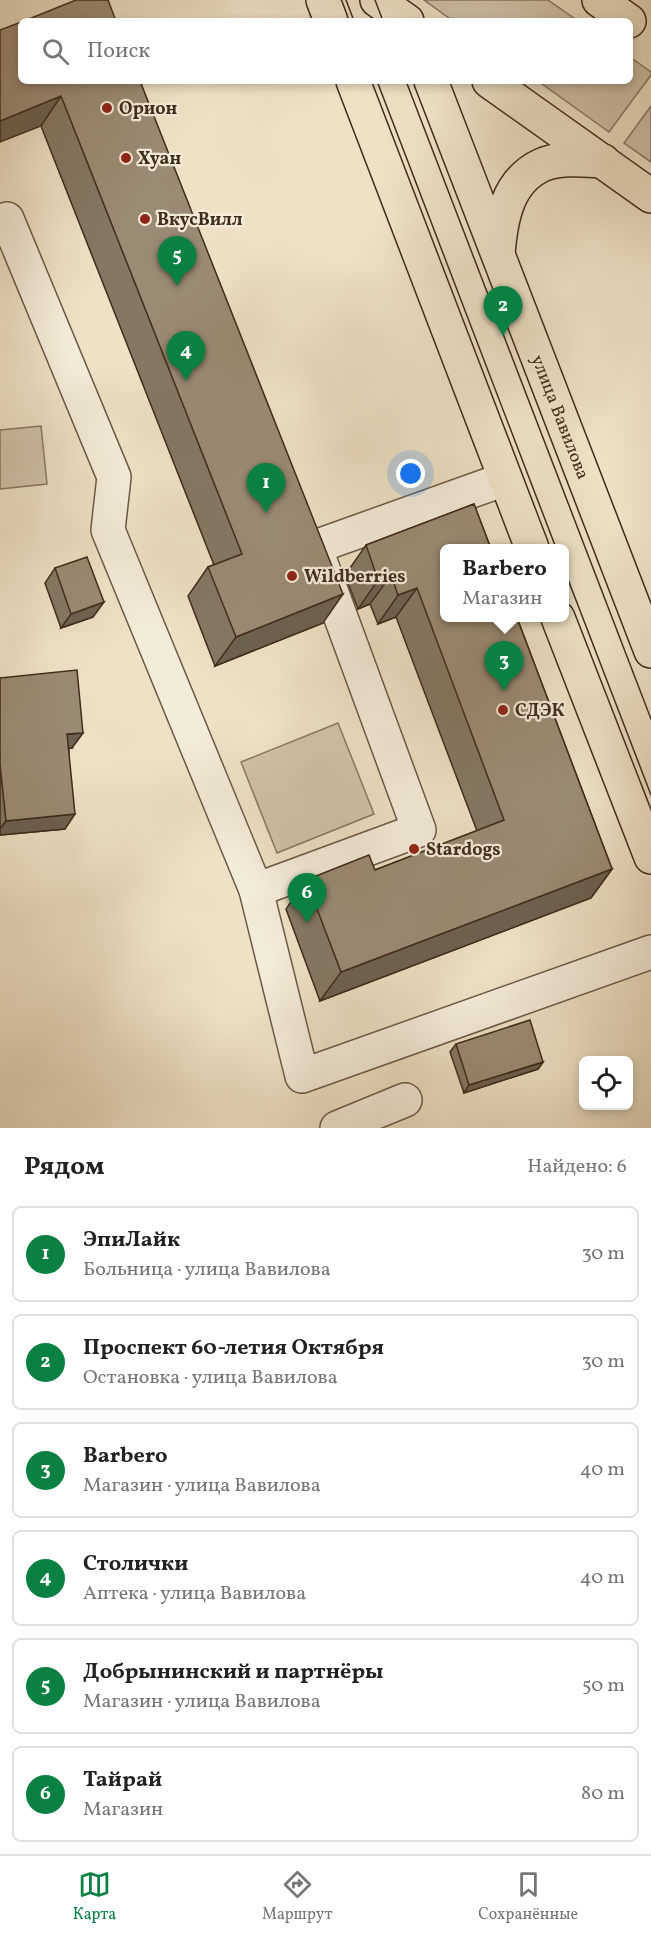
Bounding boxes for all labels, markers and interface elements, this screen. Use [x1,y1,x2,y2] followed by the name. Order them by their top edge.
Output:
[18,18,633,84] search box
[39,35,72,68] icon: search
[87,36,150,67] text: Поиск
[119,97,177,122] place label: Орион
[100,101,114,115] marker: Орион
[138,147,181,172] place label: Хуан
[119,151,133,165] marker: Хуан
[157,208,242,233] place label: ВкусВилл
[138,212,152,226] marker: ВкусВилл
[158,236,196,286] pin: 5
[484,286,522,336] pin: 2
[166,332,206,381] pin: 4
[524,352,595,483] street label: улица Вавилова
[396,459,425,488] your location
[246,464,286,513] pin: 1
[440,544,569,622] popup
[462,554,547,585] text: Barbero
[304,565,405,590] place label: Wildberries
[285,569,299,583] marker: Wildberries
[462,585,542,613] text: Магазин
[484,642,524,691] pin: 3
[515,699,565,724] place label: СДЭК
[496,703,510,717] marker: СДЭК
[426,838,501,863] place label: Stardogs
[407,842,421,856] marker: Stardogs
[288,874,326,923] pin: 6
[579,1056,633,1110] map controls
[579,1056,633,1110] button: locate
[24,1149,104,1185] text: Рядом
[527,1153,627,1181] text: Найдено: 6
[83,1225,180,1256] text: ЭпиЛайк
[41,1240,50,1268] text: 1
[581,1240,625,1268] text: 30 m
[83,1256,331,1284] text: Больница · улица Вавилова
[83,1333,384,1364] text: Проспект 60-летия Октября
[40,1348,51,1376] text: 2
[581,1348,625,1376] text: 30 m
[83,1364,338,1392] text: Остановка · улица Вавилова
[83,1441,168,1472] text: Barbero
[40,1456,51,1484] text: 3
[580,1456,625,1484] text: 40 m
[83,1472,321,1500] text: Магазин · улица Вавилова
[83,1549,188,1580] text: Столички
[39,1564,52,1592] text: 4
[580,1564,625,1592] text: 40 m
[83,1580,306,1608] text: Аптека · улица Вавилова
[83,1657,383,1688] text: Добрынинский и партнёры
[41,1672,50,1700] text: 5
[582,1672,625,1700] text: 50 m
[83,1688,321,1716] text: Магазин · улица Вавилова
[83,1765,162,1796] text: Тайрай
[40,1780,51,1808] text: 6
[581,1780,625,1808] text: 80 m
[83,1796,163,1824] text: Магазин
[73,1868,116,1926] tab: Карта
[262,1868,333,1926] tab: Маршрут
[478,1868,578,1926] tab: Сохранённые

